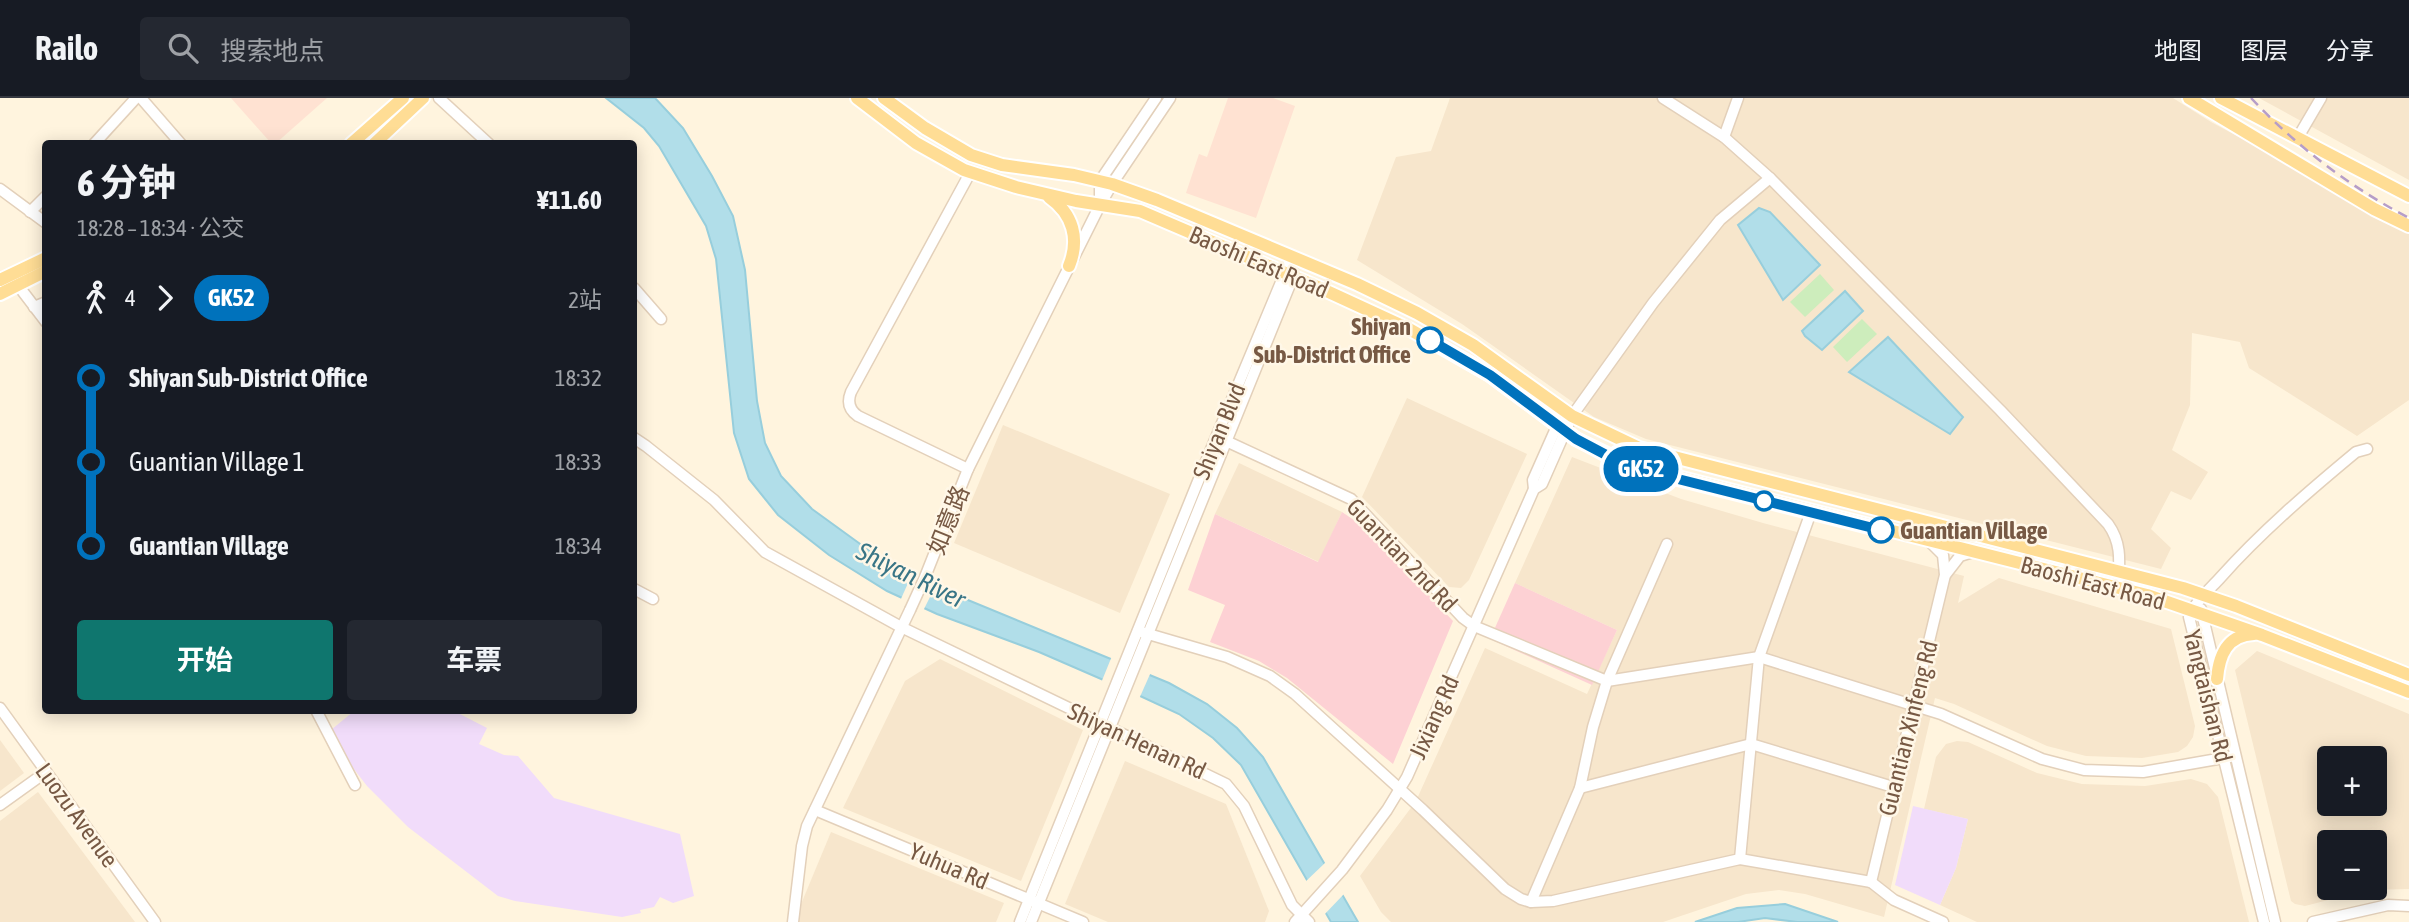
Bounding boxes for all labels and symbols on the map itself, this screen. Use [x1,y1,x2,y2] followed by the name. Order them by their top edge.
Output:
[1185,221,1333,303] street label: Baoshi East Road
[1254,313,1411,368] place label: Shiyan Sub-District Office
[1417,327,1443,353] marker: Shiyan Sub-District Office
[1187,379,1251,483] street label: Shiyan Blvd
[1592,446,1690,492] line badge: GK52
[922,482,974,558] street label: 如意路
[1754,491,1774,511] unlabelled marker
[1341,493,1463,617] street label: Guantian 2nd Rd
[1868,517,1894,543] marker: Guantian Village
[1900,517,2048,544] place label: Guantian Village
[851,535,971,615] water label: Shiyan River
[2018,551,2168,615] street label: Baoshi East Road
[2179,627,2237,765] street label: Yangtaishan Rd
[1873,638,1943,818] street label: Guantian Xinfeng Rd
[1404,671,1464,763] street label: Jixiang Rd
[1064,697,1210,785] street label: Shiyan Henan Rd
[30,758,124,872] street label: Luozu Avenue
[905,837,993,895] street label: Yuhua Rd

